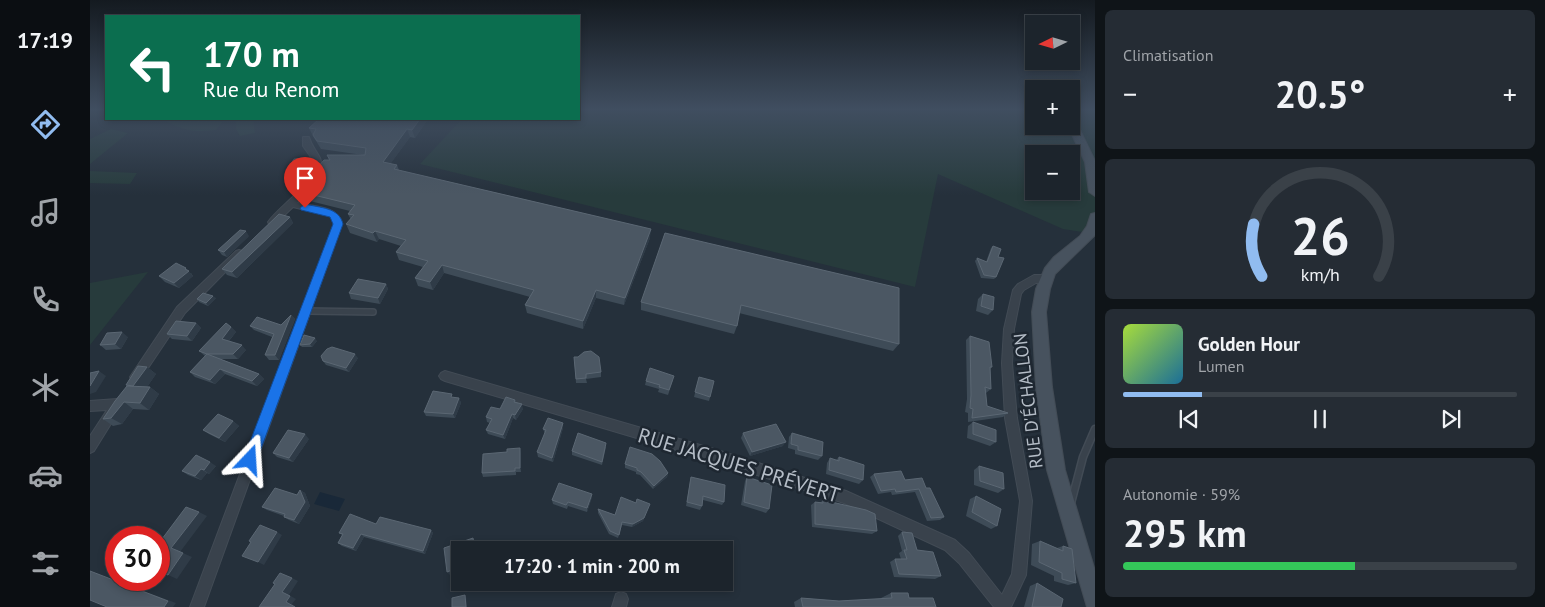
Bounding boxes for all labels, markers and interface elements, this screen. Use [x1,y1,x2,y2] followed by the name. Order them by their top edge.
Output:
[1025,15,1080,70] north arrow
[1025,15,1080,200] map controls
[17,26,73,54] text: 17:19
[203,31,300,77] text: 170 m
[120,35,185,100] icon: left
[1123,45,1213,65] text: Climatisation
[1275,69,1365,118] text: 20.5°
[203,75,339,103] text: Rue du Renom
[1123,75,1137,112] text: −
[1503,75,1517,112] text: +
[1025,80,1080,135] button: +
[28,107,63,142] icon: directions
[1025,145,1080,200] button: −
[284,157,326,208] pin
[291,164,319,192] icon: arrive
[28,195,63,230] icon: music
[1291,202,1349,269] text: 26
[1300,263,1340,286] text: km/h
[28,282,63,317] icon: phone
[1008,332,1048,470] street label: RUE D'ÉCHALLON
[1198,332,1300,356] text: Golden Hour
[1198,356,1244,376] text: Lumen
[28,370,63,405] icon: climate
[1175,405,1203,433] icon: previous
[1306,405,1334,433] icon: pause
[1437,405,1465,433] icon: next
[635,421,844,509] street label: RUE JACQUES PRÉVERT
[223,433,275,485] position arrow
[28,458,63,493] icon: car
[1123,484,1240,504] text: Autonomie · 59%
[1123,508,1247,557] text: 295 km
[105,526,170,591] speed limit sign: 30
[28,546,63,581] icon: filters
[504,554,680,578] text: 17:20 · 1 min · 200 m

